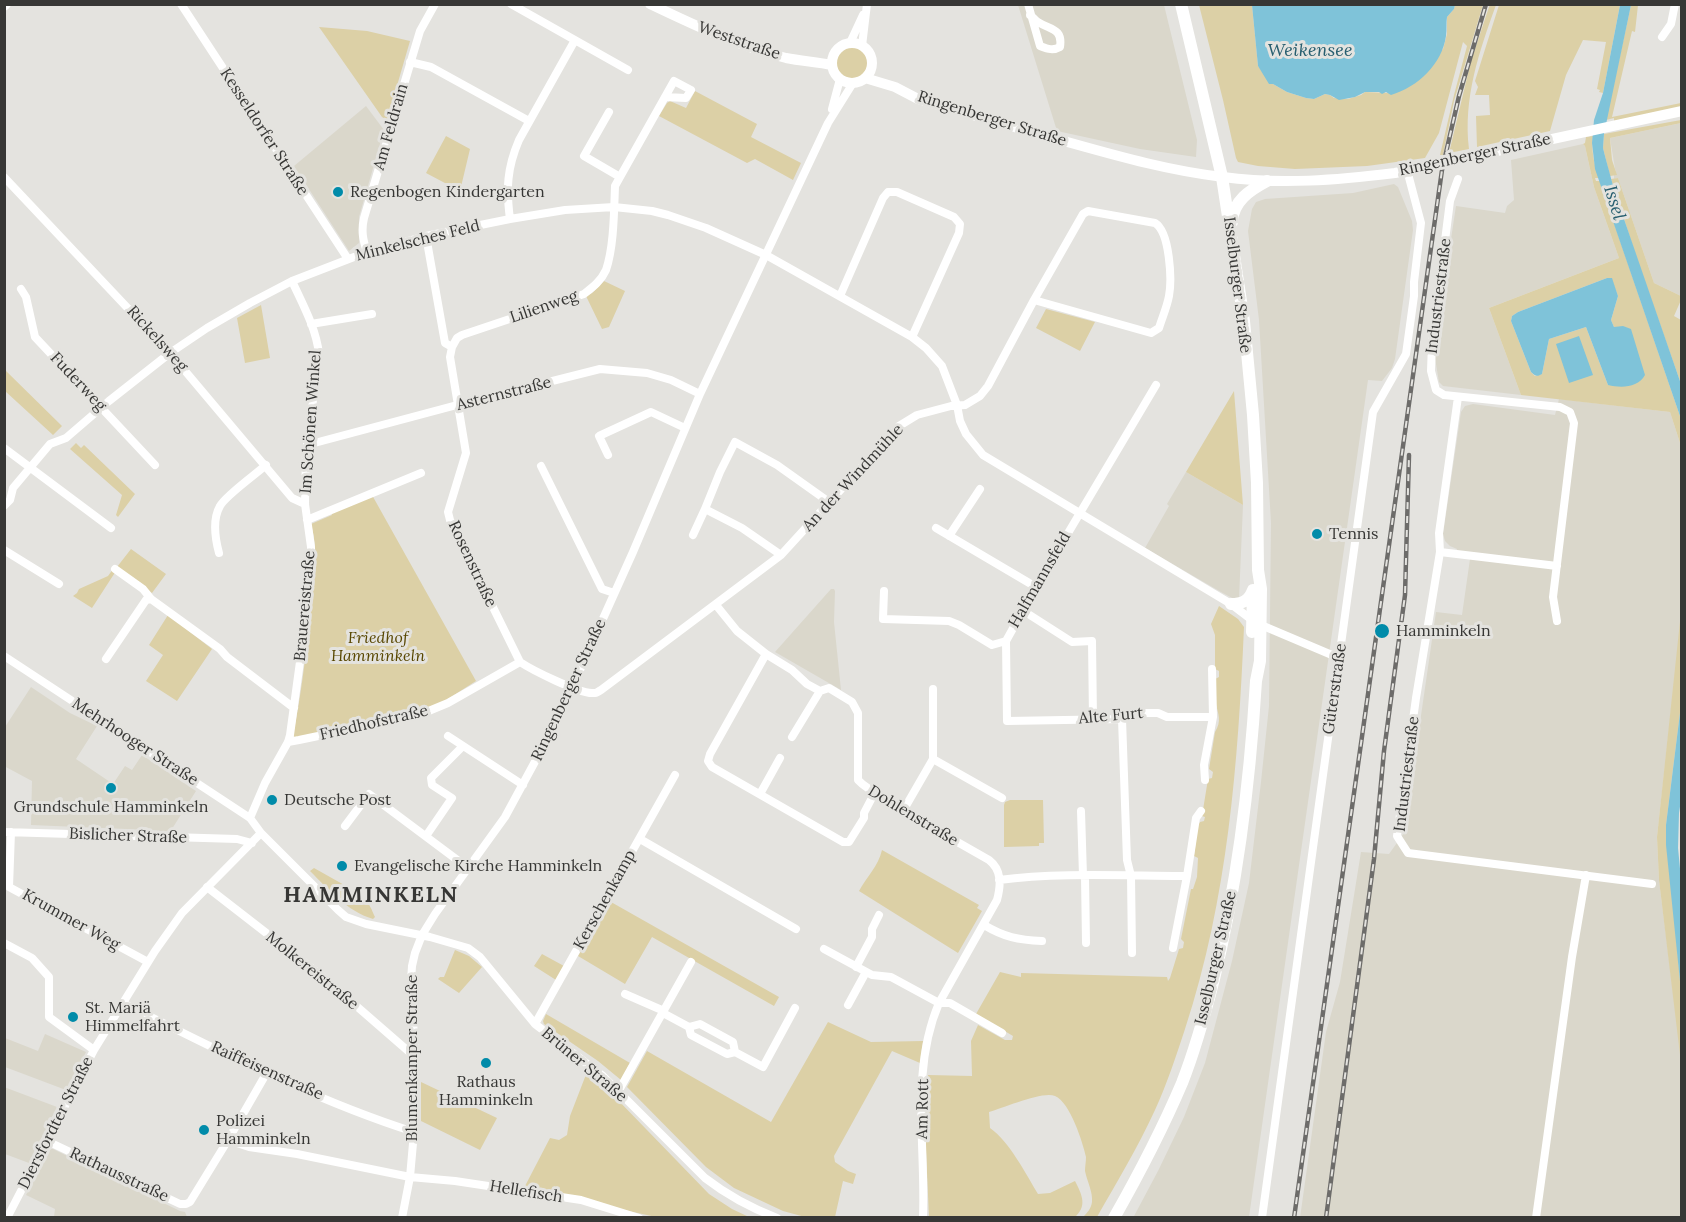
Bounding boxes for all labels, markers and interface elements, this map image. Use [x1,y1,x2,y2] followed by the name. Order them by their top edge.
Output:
[695,18,783,64] street label: Weststraße
[1268,40,1352,62] water label: Weikensee
[216,65,312,199] street label: Kesseldorfer Straße
[370,82,412,172] street label: Am Feldrain
[915,87,1069,151] street label: Ringenberger Straße
[1397,130,1553,180] street label: Ringenberger Straße
[350,182,545,202] place label: Regenbogen Kindergarten
[1599,183,1629,223] water label: Issel
[331,185,345,199] marker: Regenbogen Kindergarten
[354,216,482,266] street label: Minkelsches Feld
[1219,216,1255,354] street label: Isselburger Straße
[1422,237,1456,355] street label: Industriestraße
[507,286,581,328] street label: Lilienweg
[122,302,192,376] street label: Rickelsweg
[46,349,110,415] street label: Fuderweg
[296,350,326,494] street label: Im Schönen Winkel
[455,373,553,415] street label: Asternstraße
[799,421,907,535] street label: An der Windmühle
[444,518,500,610] street label: Rosenstraße
[1329,524,1378,544] place label: Tennis
[1310,527,1324,541] marker: Tennis
[1005,529,1075,631] street label: Halfmannsfeld
[291,550,319,662] street label: Brauereistraße
[528,616,610,764] street label: Ringenberger Straße
[1396,621,1491,641] place label: Hamminkeln
[1373,622,1391,640] marker: Hamminkeln
[331,628,425,666] park label: Friedhof Hamminkeln
[1319,642,1351,736] street label: Güterstraße
[68,694,202,790] street label: Mehrhooger Straße
[318,701,430,745] street label: Friedhofstraße
[1078,704,1144,728] street label: Alte Furt
[1390,715,1424,833] street label: Industriestraße
[104,781,118,795] marker: Grundschule Hamminkeln
[864,782,962,850] street label: Dohlenstraße
[284,790,391,810] place label: Deutsche Post
[265,793,279,807] marker: Deutsche Post
[14,797,208,817] place label: Grundschule Hamminkeln
[69,824,187,848] street label: Bislicher Straße
[570,847,640,953] street label: Kerschenkamp
[354,856,602,876] place label: Evangelische Kirche Hamminkeln
[335,859,349,873] marker: Evangelische Kirche Hamminkeln
[283,883,459,909] district label: HAMMINKELN
[19,885,123,955] street label: Krummer Weg
[1191,889,1241,1027] street label: Isselburger Straße
[262,928,362,1014] street label: Molkereistraße
[402,975,422,1141] street label: Blumenkamper Straße
[85,998,180,1036] place label: St. Mariä Himmelfahrt
[66,1010,80,1024] marker: St. Mariä Himmelfahrt
[537,1024,631,1106] street label: Brüner Straße
[208,1038,326,1104] street label: Raiffeisenstraße
[14,1053,98,1193] street label: Diersfordter Straße
[479,1056,493,1070] marker: Rathaus Hamminkeln
[439,1072,533,1110] place label: Rathaus Hamminkeln
[913,1079,933,1139] street label: Am Rott
[216,1111,311,1149] place label: Polizei Hamminkeln
[197,1123,211,1137] marker: Polizei Hamminkeln
[66,1144,172,1206] street label: Rathausstraße
[488,1177,564,1207] street label: Hellefisch

